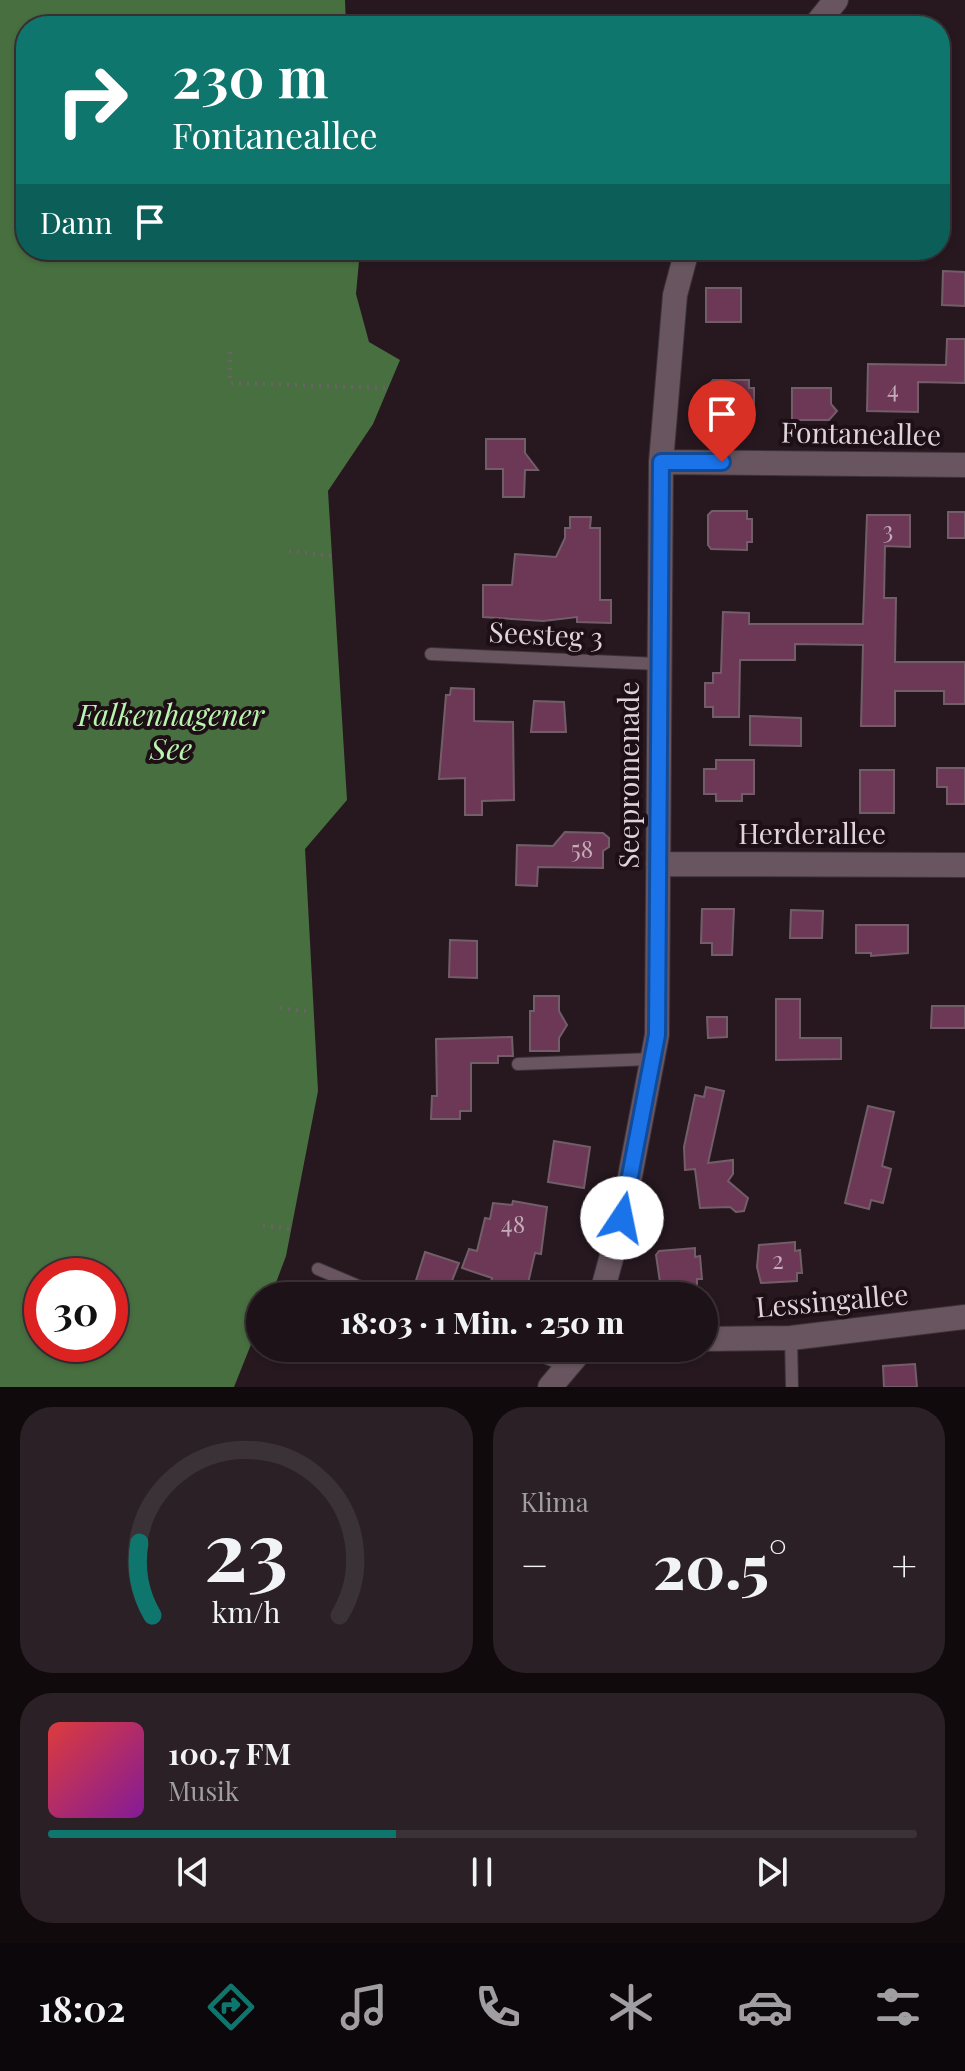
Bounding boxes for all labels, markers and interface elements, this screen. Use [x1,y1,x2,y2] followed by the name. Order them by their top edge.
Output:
[172,38,328,113] text: 230 m
[40,48,144,152] icon: right
[172,110,378,158] text: Fontaneallee
[128,200,172,244] icon: arrive
[40,202,112,242] text: Dann
[887,372,899,404] house number: 4
[688,380,756,462] pin
[700,392,744,436] icon: arrive
[781,413,941,452] street label: Fontaneallee
[883,513,893,545] house number: 3
[488,612,604,655] street label: Seesteg 3
[609,681,646,869] street label: Seepromenade
[76,694,266,768] water label: Falkenhagener See
[738,814,886,851] street label: Herderallee
[571,832,593,864] house number: 58
[580,1176,664,1260] position arrow
[501,1207,525,1239] house number: 48
[772,1243,784,1275] house number: 2
[24,1258,128,1362] speed limit sign: 30
[754,1274,910,1325] street label: Lessingallee
[340,1302,624,1342] text: 18:03 · 1 Min. · 250 m
[521,1484,589,1519] text: Klima
[204,1492,288,1603] text: 23
[653,1524,787,1604] text: 20.5°
[521,1534,549,1593] text: −
[891,1534,917,1593] text: +
[212,1592,281,1630] text: km/h
[168,1733,291,1773] text: 100.7 FM
[168,1773,239,1808] text: Musik
[171,1850,215,1894] icon: previous
[460,1850,504,1894] icon: pause
[750,1850,794,1894] icon: next
[203,1979,259,2035] icon: directions
[336,1979,392,2035] icon: music
[470,1979,526,2035] icon: phone
[603,1979,659,2035] icon: climate
[737,1979,793,2035] icon: car
[870,1979,926,2035] icon: filters
[39,1983,125,2031] text: 18:02

